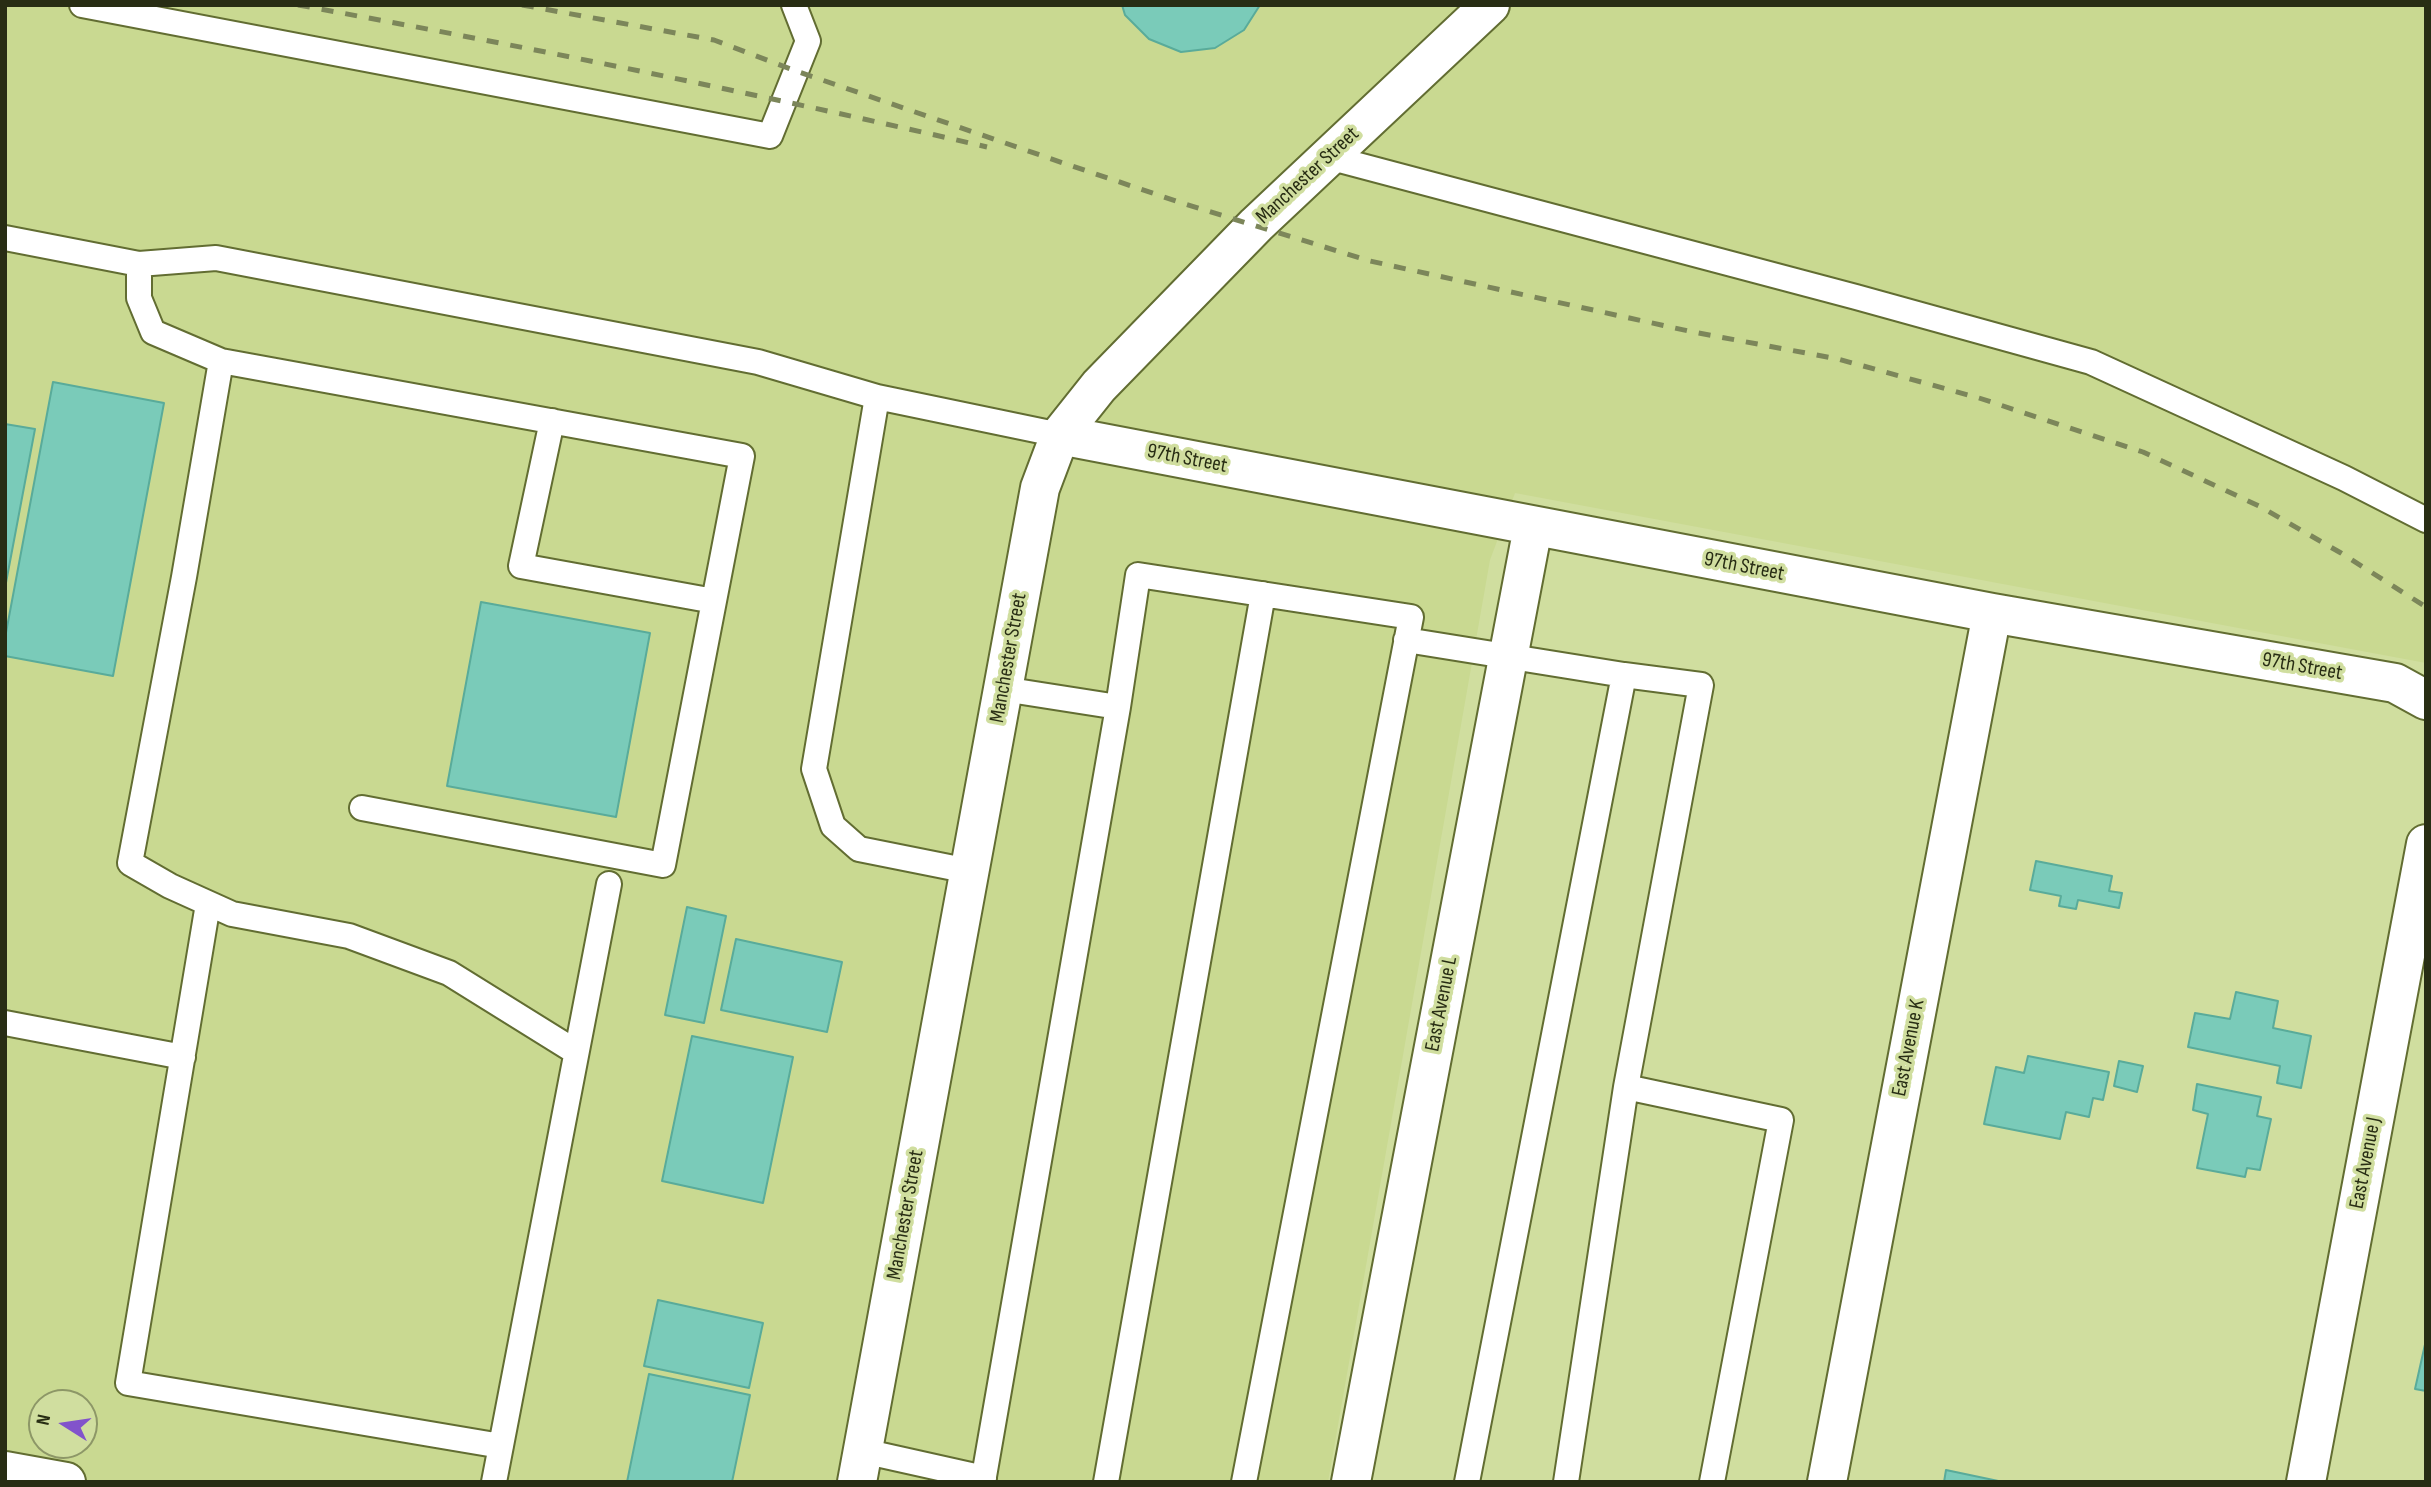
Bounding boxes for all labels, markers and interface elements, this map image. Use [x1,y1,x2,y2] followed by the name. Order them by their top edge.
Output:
[1251,122,1365,230] street label: Manchester Street
[1145,439,1229,479] street label: 97th Street
[1702,547,1786,587] street label: 97th Street
[985,591,1033,725] street label: Manchester Street
[2260,648,2344,686] street label: 97th Street
[1420,954,1464,1054] street label: East Avenue L
[1887,998,1931,1098] street label: East Avenue K
[2345,1115,2387,1211] street label: East Avenue J
[882,1148,930,1282] street label: Manchester Street
[28,1389,98,1459] north arrow
[32,1413,56,1427] text: N

